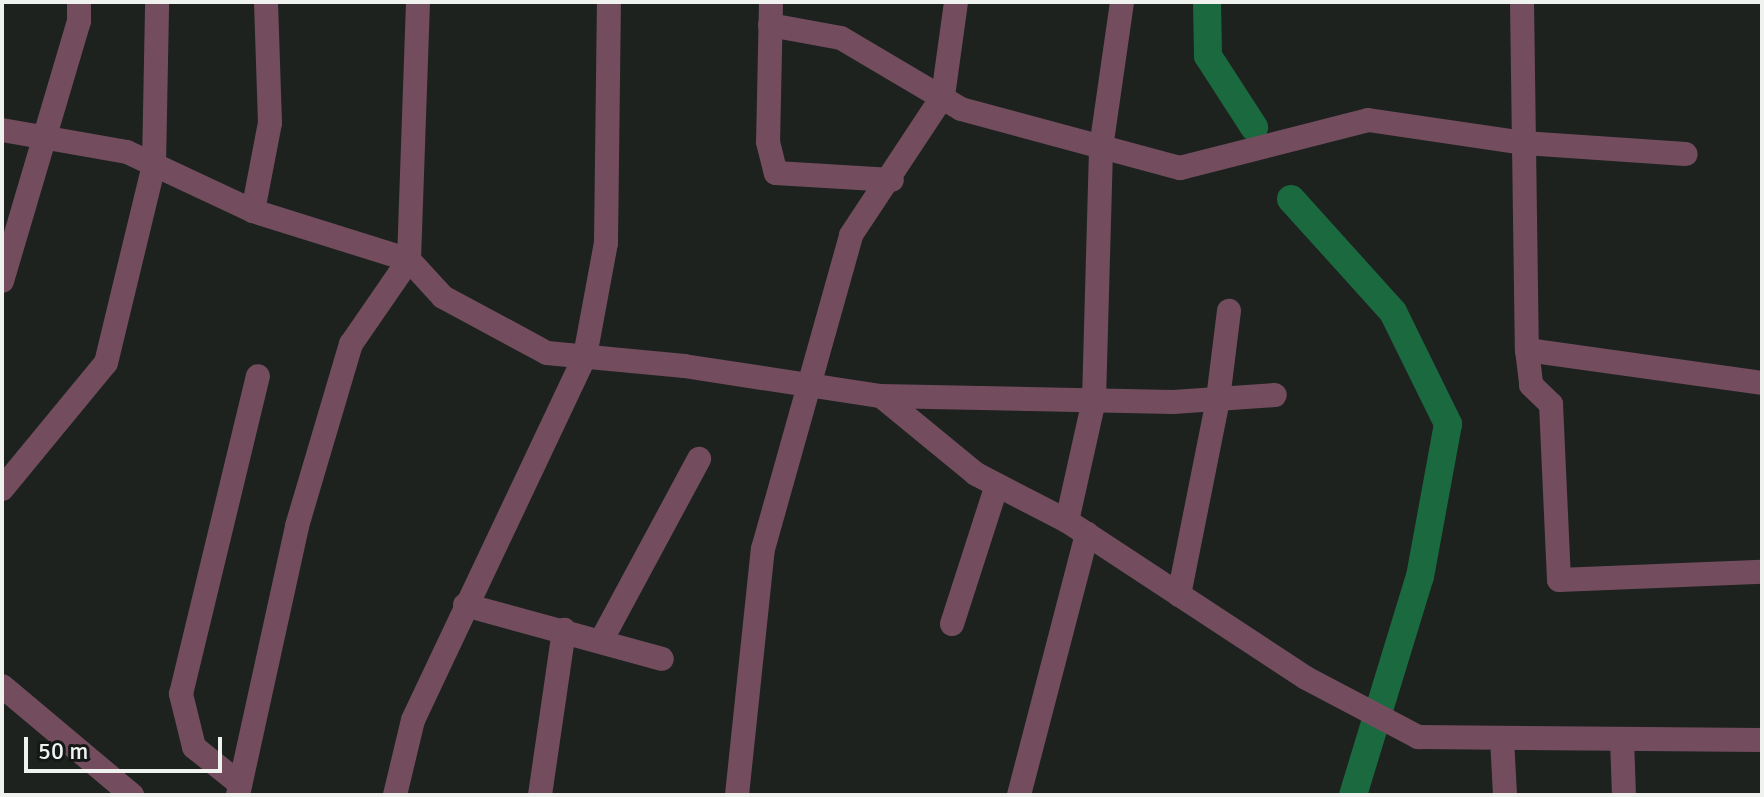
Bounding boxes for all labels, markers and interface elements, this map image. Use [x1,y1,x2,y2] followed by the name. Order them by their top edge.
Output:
[28,721,226,771] scale bar
[38,736,88,766] text: 50 m

